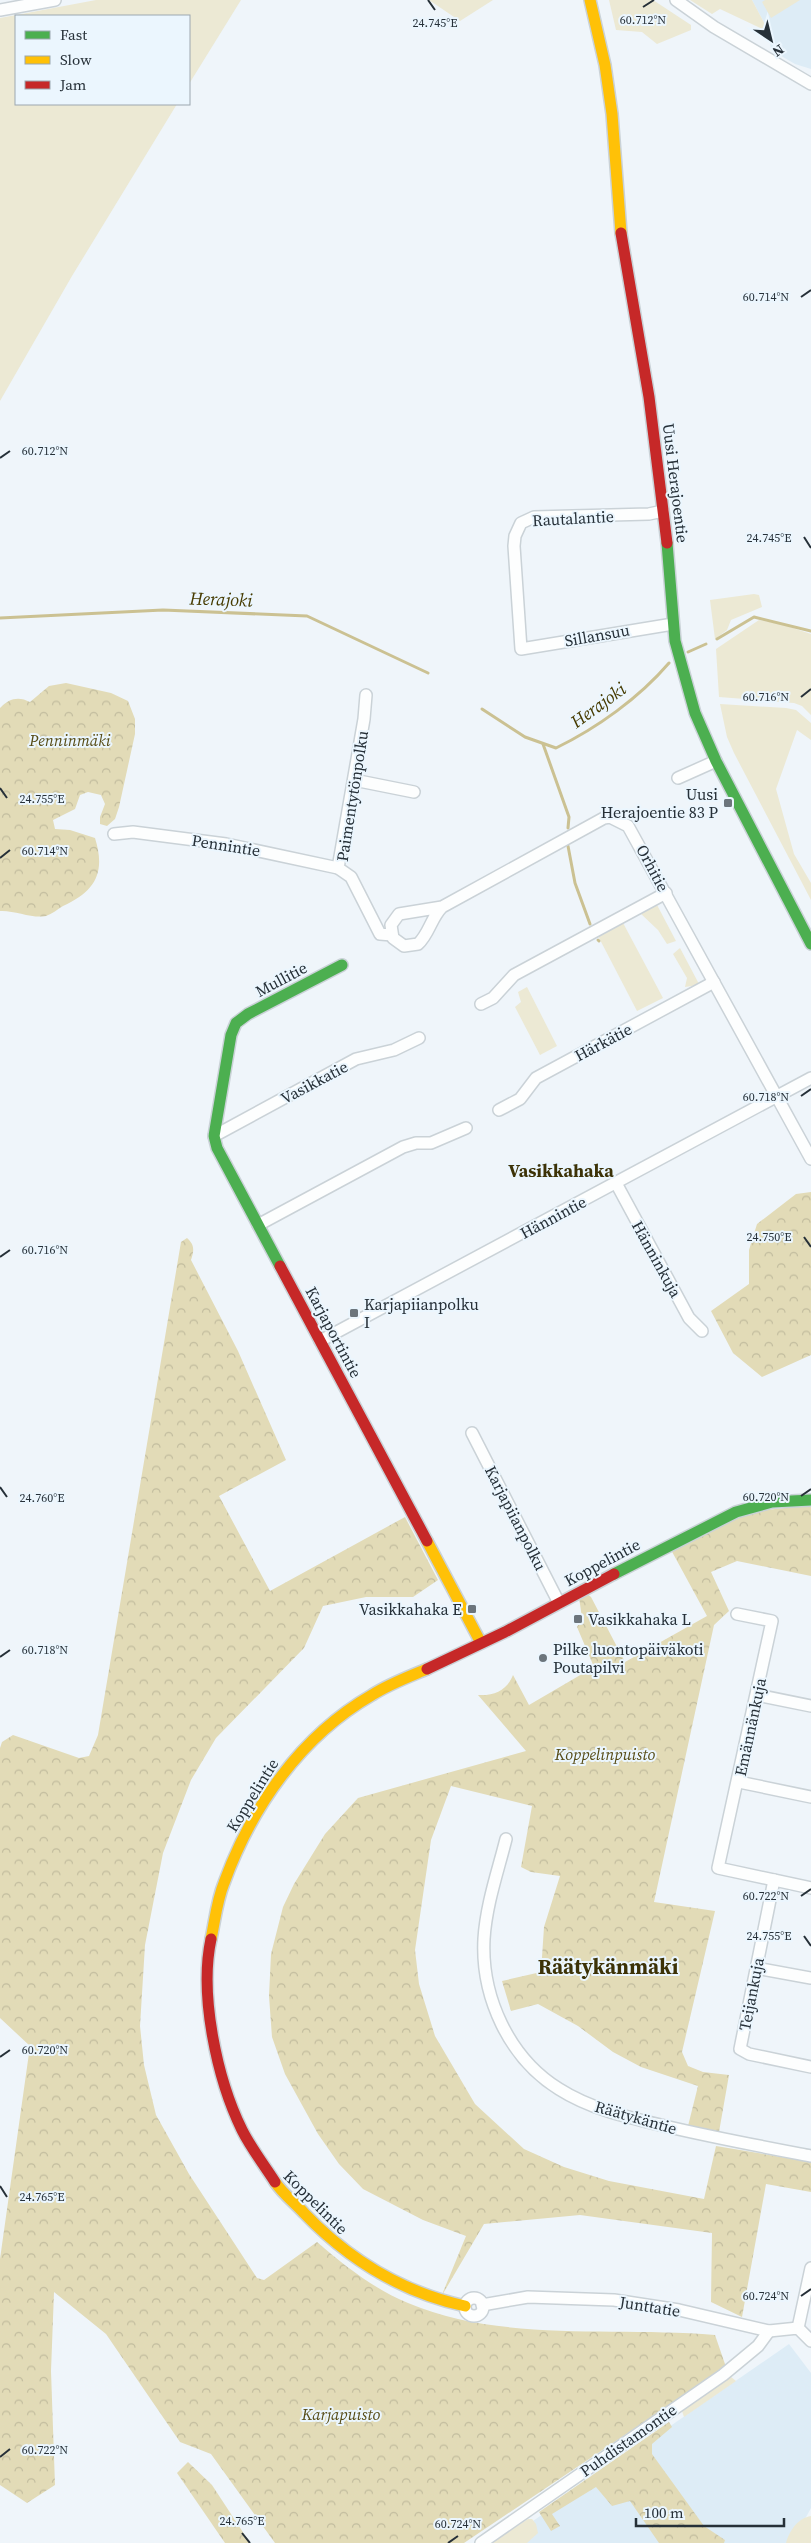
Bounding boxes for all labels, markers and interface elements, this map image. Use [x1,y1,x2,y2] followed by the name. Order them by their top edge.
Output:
[620,12,666,28] text: 60.712°N
[15,15,190,105] legend
[413,15,457,31] text: 24.745°E
[746,15,796,65] north arrow
[60,24,87,45] text: Fast
[769,40,788,62] text: N
[60,49,92,70] text: Slow
[59,74,87,95] text: Jam
[743,289,789,305] text: 60.714°N
[658,422,694,544] street label: Uusi Herajoentie
[22,443,68,459] text: 60.712°N
[532,505,614,531] street label: Rautalantie
[747,530,791,546] text: 24.745°E
[188,585,254,613] water label: Herajoki
[563,618,631,652] street label: Sillansuu
[564,676,631,734] water label: Herajoki
[743,689,789,705] text: 60.716°N
[28,729,111,751] park label: Penninmäki
[331,729,373,863] street label: Paimentytönpolku
[601,783,719,823] place label: Uusi Herajoentie 83 P
[20,791,64,807] text: 24.755°E
[722,797,734,809] marker: Uusi Herajoentie 83 P
[190,829,262,861] street label: Pennintie
[631,841,675,895] street label: Orhitie
[22,843,68,859] text: 60.714°N
[251,956,311,1002] street label: Mullitie
[570,1018,636,1066] street label: Härkätie
[277,1055,351,1109] street label: Vasikkatie
[743,1089,789,1105] text: 60.718°N
[508,1158,614,1183] district label: Vasikkahaka
[516,1190,590,1244] street label: Hännintie
[627,1217,688,1302] street label: Hänninkuja
[747,1229,791,1245] text: 24.750°E
[22,1242,68,1258] text: 60.716°N
[301,1282,367,1382] street label: Karjaportintie
[364,1293,479,1333] place label: Karjapiianpolku I
[348,1307,360,1319] marker: Karjapiianpolku I
[480,1462,552,1574] street label: Karjapiianpolku
[743,1489,789,1505] text: 60.720°N
[20,1490,64,1506] text: 24.760°E
[560,1533,644,1591] street label: Koppelintie
[359,1598,462,1620] place label: Vasikkahaka E
[466,1603,478,1615] marker: Vasikkahaka E
[588,1608,691,1630] place label: Vasikkahaka L
[572,1613,584,1625] marker: Vasikkahaka L
[553,1638,704,1678] place label: Pilke luontopäiväkoti Poutapilvi
[22,1642,68,1658] text: 60.718°N
[537,1652,549,1664] marker: Pilke luontopäiväkoti Poutapilvi
[729,1675,771,1778] street label: Emännänkuja
[554,1743,655,1765] park label: Koppelinpuisto
[221,1754,283,1836] street label: Koppelintie
[743,1888,789,1904] text: 60.722°N
[747,1928,791,1944] text: 24.755°E
[538,1952,679,1981] district label: Räätykänmäki
[733,1955,769,2033] street label: Teijankuja
[22,2042,68,2058] text: 60.720°N
[592,2095,680,2139] street label: Räätykäntie
[279,2165,353,2239] street label: Koppelintie
[20,2189,64,2205] text: 24.765°E
[743,2288,789,2304] text: 60.724°N
[617,2290,682,2322] street label: Junttatie
[575,2398,681,2482] street label: Puhdistamontie
[301,2403,380,2425] park label: Karjapuisto
[22,2442,68,2458] text: 60.722°N
[636,2496,784,2528] scale bar
[644,2502,684,2523] text: 100 m
[220,2513,264,2529] text: 24.765°E
[435,2516,481,2532] text: 60.724°N

